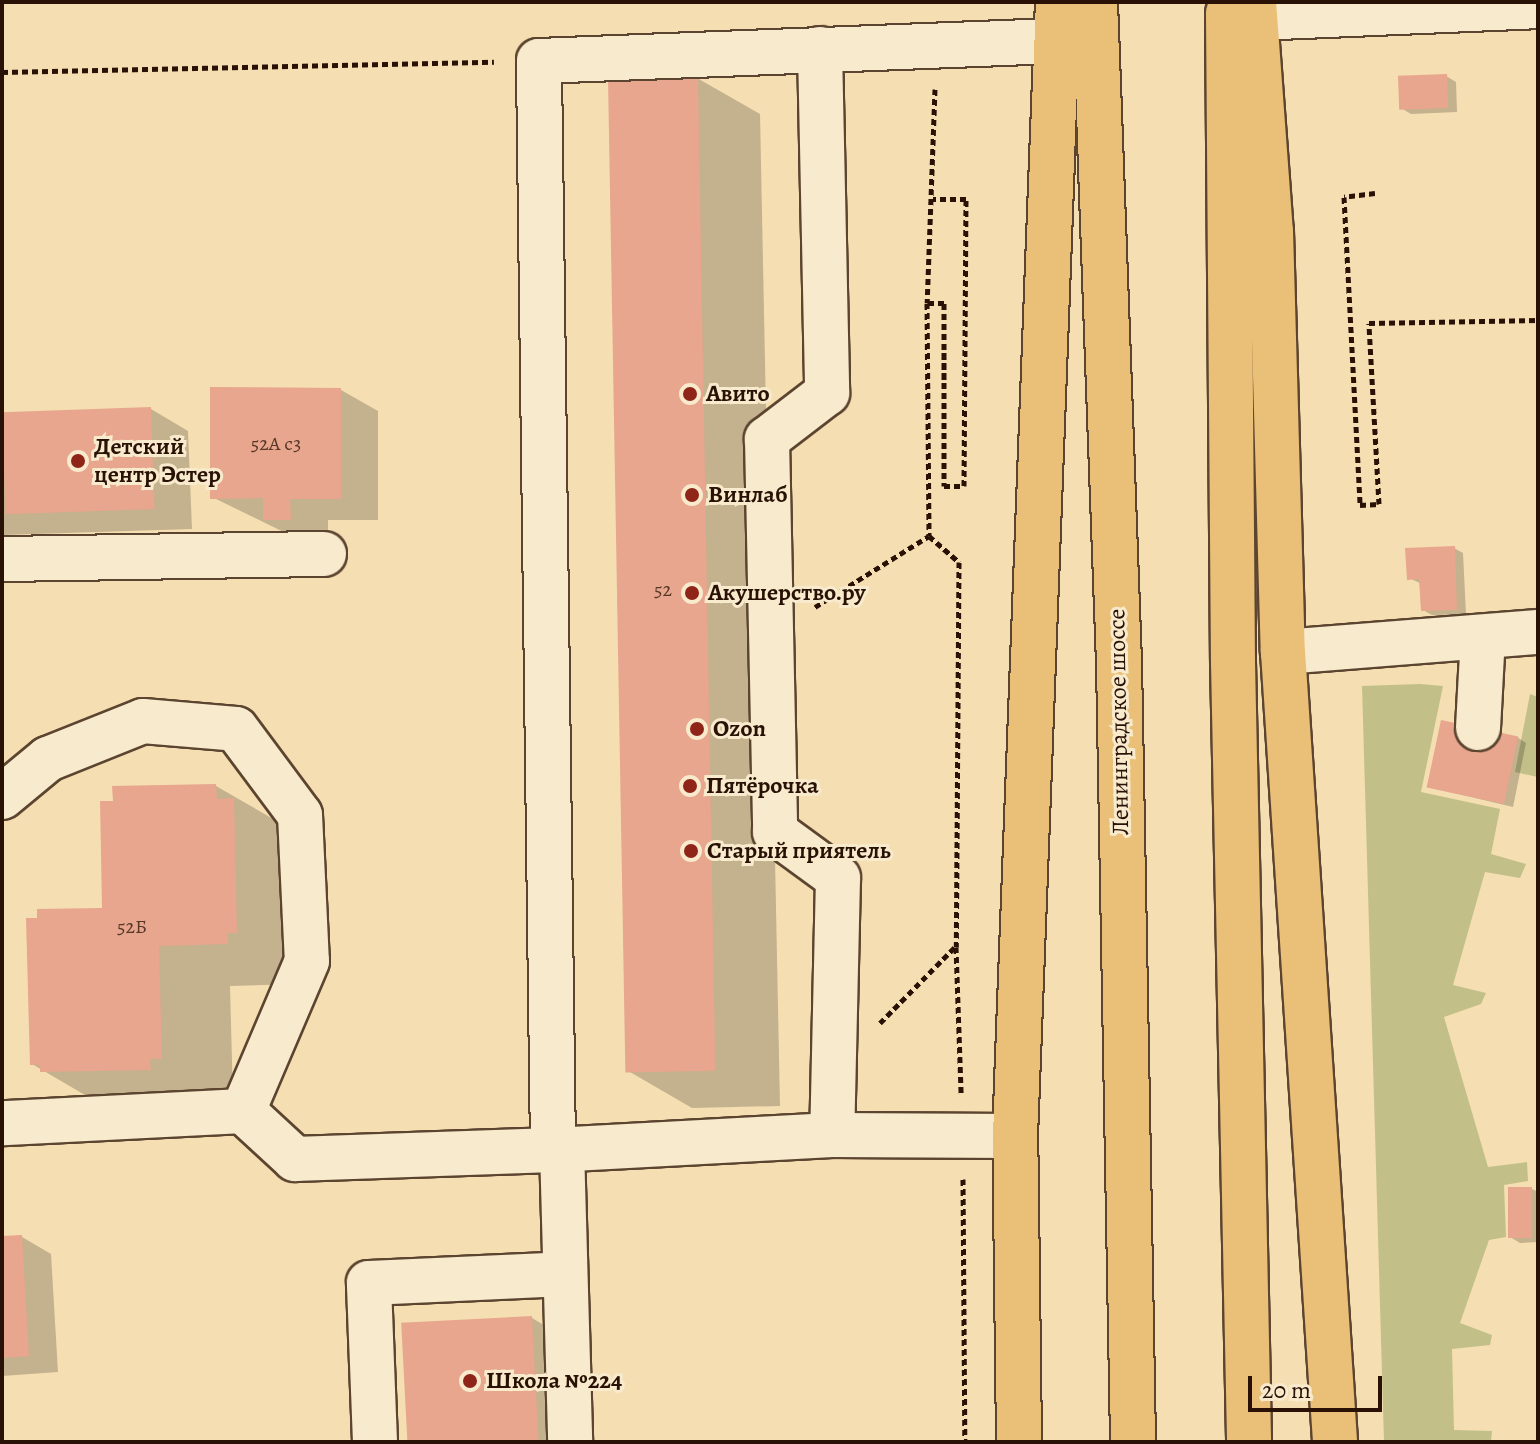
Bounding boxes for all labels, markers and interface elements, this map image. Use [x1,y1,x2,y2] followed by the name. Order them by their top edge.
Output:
[706,380,770,408] place label: Авито
[681,385,699,403] marker: Авито
[251,431,301,455] house number: 52А с3
[94,433,221,489] place label: Детский центр Эстер
[69,452,87,470] marker: Детский центр Эстер
[708,481,788,509] place label: Винлаб
[683,486,701,504] marker: Винлаб
[654,577,672,601] house number: 52
[708,579,866,607] place label: Акушерство.ру
[683,584,701,602] marker: Акушерство.ру
[1103,608,1135,836] street label: Ленинградское шоссе
[713,715,766,743] place label: Ozon
[688,720,706,738] marker: Ozon
[706,772,819,800] place label: Пятёрочка
[681,777,699,795] marker: Пятёрочка
[707,837,891,865] place label: Старый приятель
[682,842,700,860] marker: Старый приятель
[117,914,147,938] house number: 52Б
[1252,1360,1386,1410] scale bar
[486,1367,622,1395] place label: Школа №224
[461,1372,479,1390] marker: Школа №224
[1262,1374,1311,1406] text: 20 m

